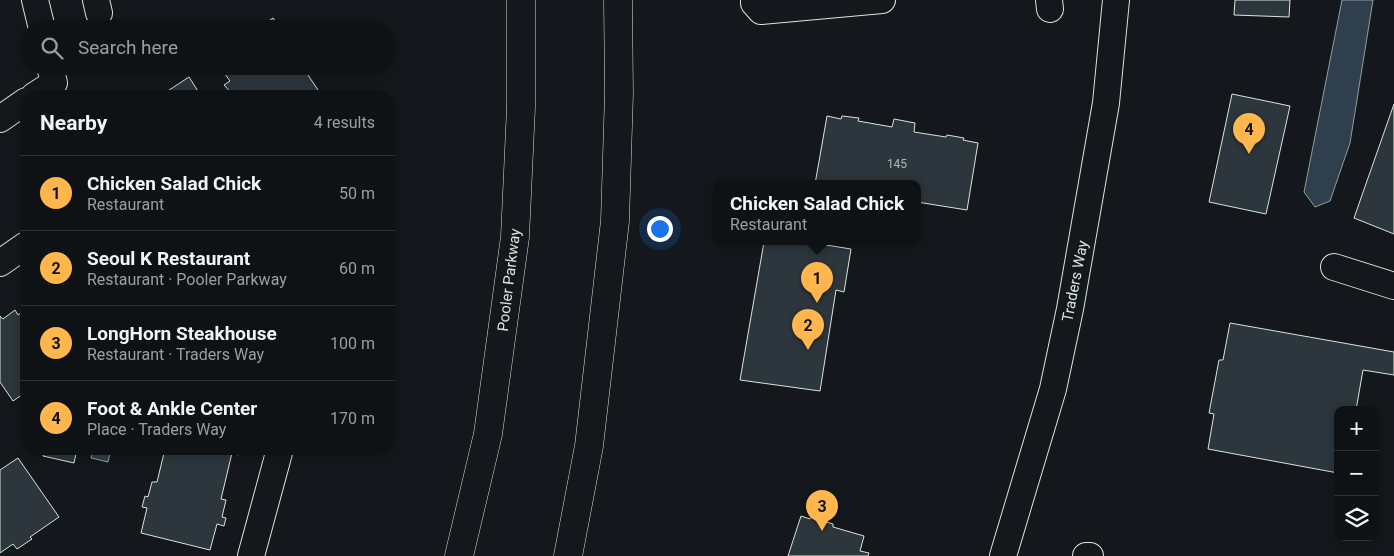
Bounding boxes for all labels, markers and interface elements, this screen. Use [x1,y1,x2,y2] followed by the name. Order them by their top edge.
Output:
[20,20,395,75] search box
[38,34,66,62] icon: search
[78,36,178,59] text: Search here
[40,111,107,135] text: Nearby
[314,113,375,132] text: 4 results
[1233,113,1265,154] pin: 4
[887,157,907,171] house number: 145
[87,172,261,195] text: Chicken Salad Chick
[713,180,921,245] popup
[51,184,61,203] text: 1
[339,184,375,203] text: 50 m
[730,192,904,215] text: Chicken Salad Chick
[87,195,164,214] text: Restaurant
[730,215,807,234] text: Restaurant
[647,216,673,242] your location
[494,228,524,332] street label: Pooler Parkway
[1058,239,1092,323] street label: Traders Way
[87,247,250,270] text: Seoul K Restaurant
[51,259,61,278] text: 2
[339,259,375,278] text: 60 m
[801,262,833,303] pin: 1
[87,270,287,289] text: Restaurant · Pooler Parkway
[792,309,824,350] pin: 2
[87,322,277,345] text: LongHorn Steakhouse
[51,334,61,353] text: 3
[330,334,375,353] text: 100 m
[87,345,264,364] text: Restaurant · Traders Way
[87,397,257,420] text: Foot & Ankle Center
[1334,406,1379,541] map controls
[1334,406,1379,451] button: +
[51,409,61,428] text: 4
[330,409,375,428] text: 170 m
[87,420,226,439] text: Place · Traders Way
[1334,451,1379,496] button: −
[806,490,838,531] pin: 3
[1334,496,1379,541] button: layers

